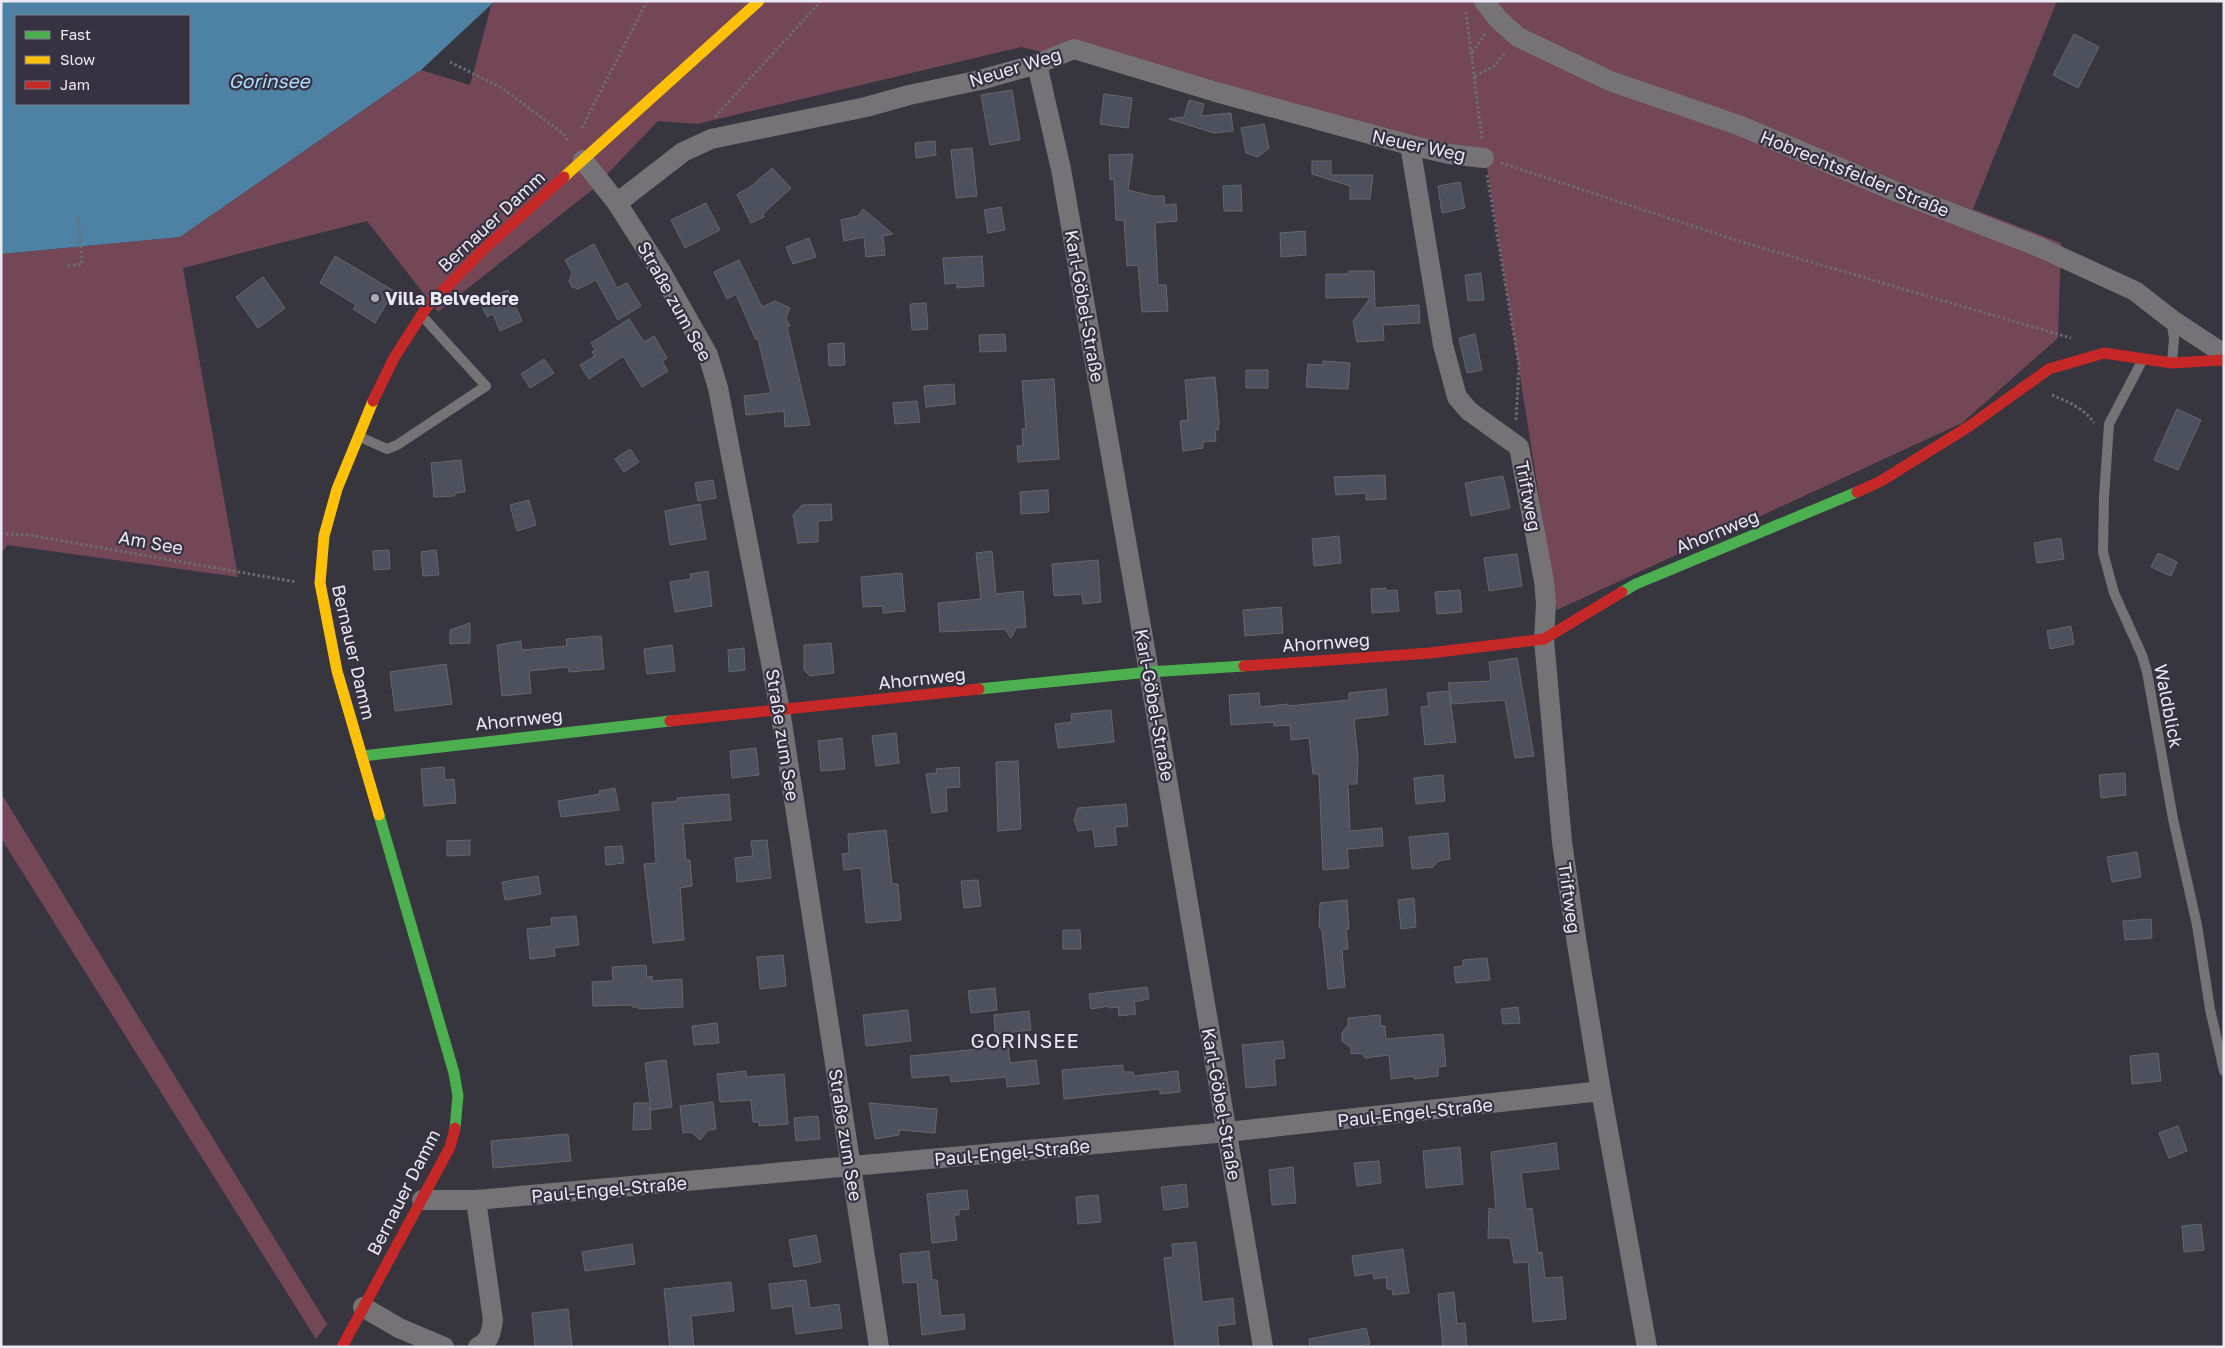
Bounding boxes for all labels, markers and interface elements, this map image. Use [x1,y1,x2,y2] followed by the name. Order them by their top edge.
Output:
[15,15,190,105] legend
[60,25,91,43] text: Fast
[966,43,1064,91] street label: Neuer Weg
[60,50,95,68] text: Slow
[228,69,312,92] water label: Gorinsee
[60,75,90,93] text: Jam
[1370,124,1468,166] street label: Neuer Weg
[1757,125,1953,221] street label: Hobrechtsfelder Straße
[433,166,549,276] street label: Bernauer Damm
[1061,228,1109,384] street label: Karl-Göbel-Straße
[633,237,717,365] street label: Straße zum See
[385,287,519,309] place label: Villa Belvedere
[369,292,381,304] marker: Villa Belvedere
[1511,459,1547,533] street label: Triftweg
[1672,504,1762,558] street label: Ahornweg
[117,526,185,558] street label: Am See
[328,582,380,722] street label: Bernauer Damm
[1131,627,1179,783] street label: Karl-Göbel-Straße
[1281,628,1371,656] street label: Ahornweg
[877,662,967,694] street label: Ahornweg
[2150,662,2188,750] street label: Waldblick
[762,667,804,803] street label: Straße zum See
[474,703,564,735] street label: Ahornweg
[1554,861,1586,935] street label: Triftweg
[1198,1026,1246,1182] street label: Karl-Göbel-Straße
[970,1028,1080,1052] district label: GORINSEE
[825,1067,867,1203] street label: Straße zum See
[1336,1093,1494,1131] street label: Paul-Engel-Straße
[362,1125,444,1259] street label: Bernauer Damm
[933,1134,1091,1170] street label: Paul-Engel-Straße
[530,1171,688,1207] street label: Paul-Engel-Straße

